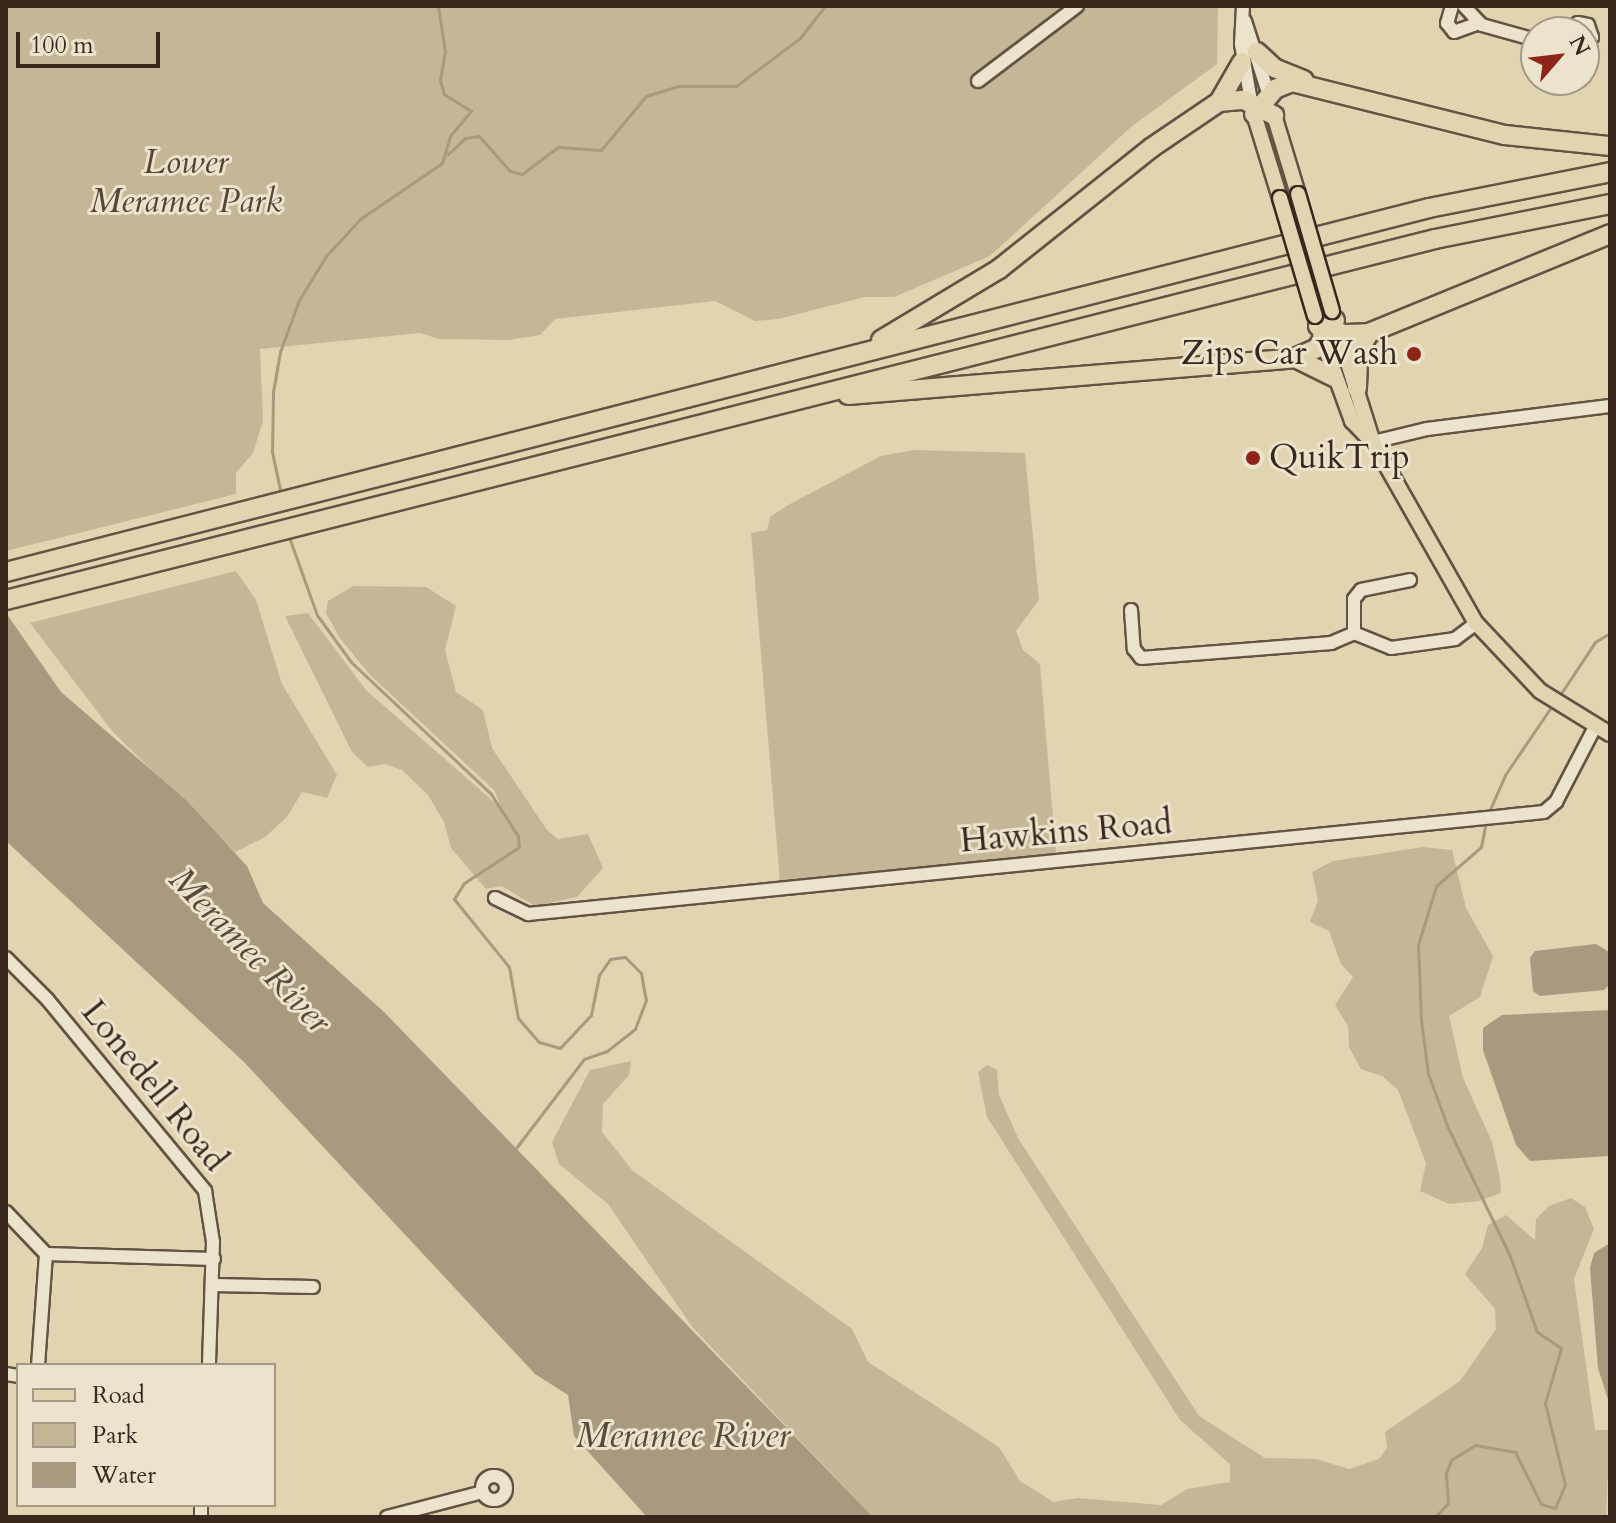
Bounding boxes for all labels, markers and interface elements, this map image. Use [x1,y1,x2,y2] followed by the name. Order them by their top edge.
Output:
[20,16,164,66] scale bar
[1520,16,1600,96] north arrow
[30,29,94,62] text: 100 m
[1562,30,1597,61] text: N
[90,142,282,222] park label: Lower Meramec Park
[1181,334,1398,374] place label: Zips Car Wash
[1405,345,1423,363] marker: Zips Car Wash
[1269,438,1410,478] place label: QuikTrip
[1244,449,1262,467] marker: QuikTrip
[958,802,1174,862] street label: Hawkins Road
[160,858,340,1042] water label: Meramec River
[73,992,235,1180] street label: Lonedell Road
[16,1363,276,1507] legend
[92,1379,145,1412] text: Road
[576,1414,790,1458] water label: Meramec River
[92,1419,138,1452] text: Park
[92,1459,156,1492] text: Water

